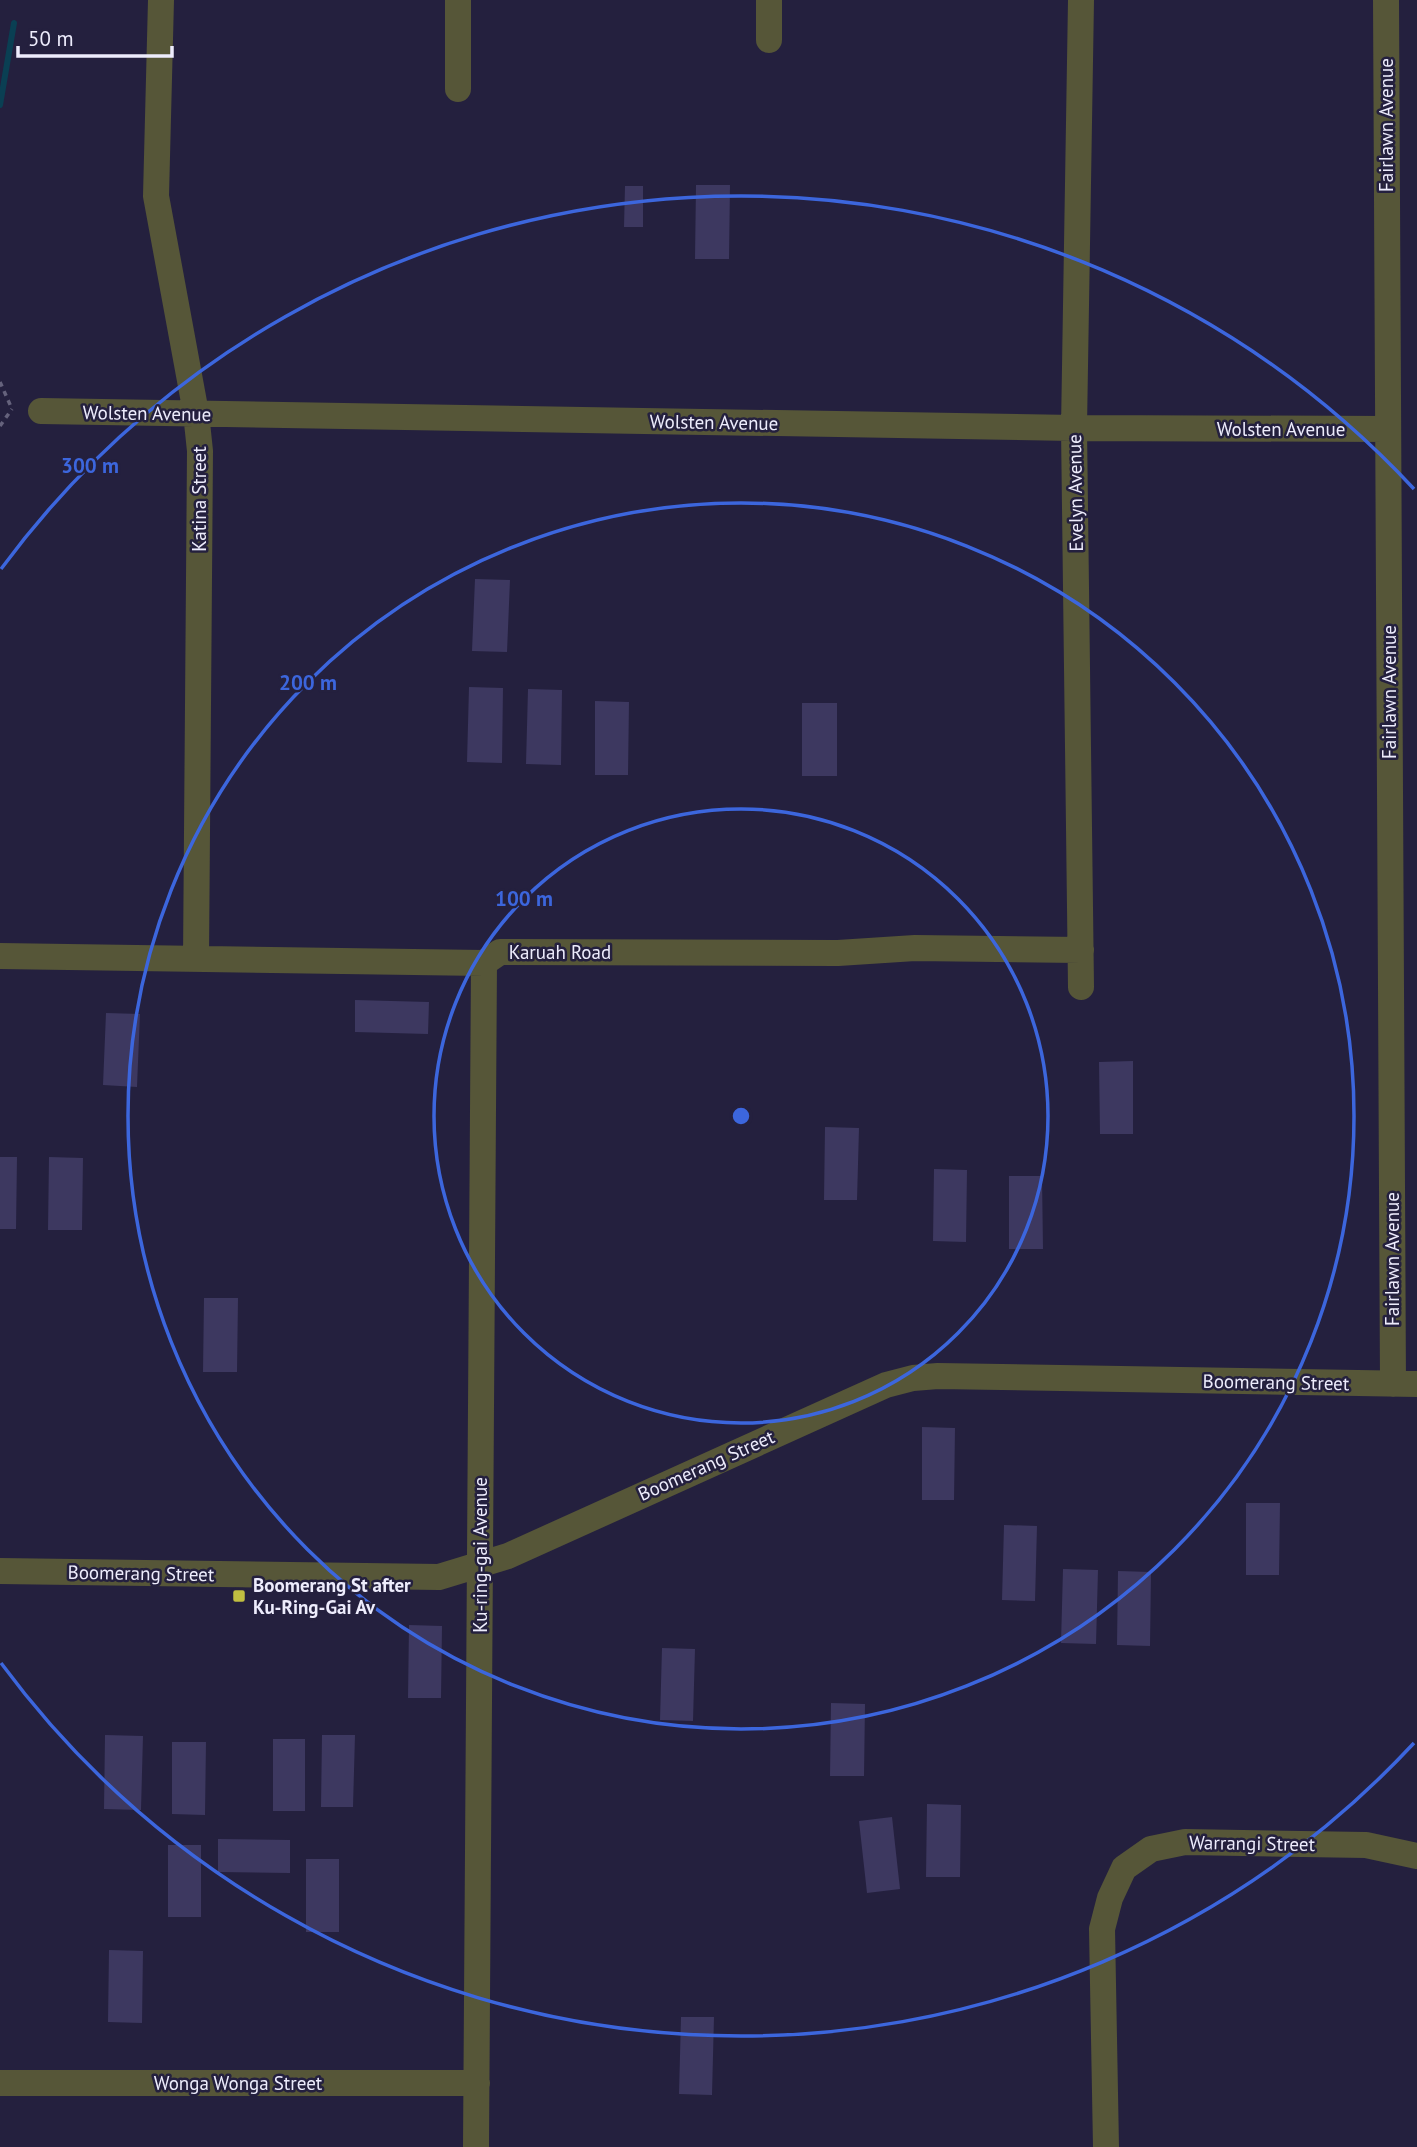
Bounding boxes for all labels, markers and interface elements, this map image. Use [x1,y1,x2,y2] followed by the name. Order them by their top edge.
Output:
[18,14,172,58] scale bar
[28,25,74,52] text: 50 m
[1374,58,1398,192] street label: Fairlawn Avenue
[82,400,212,426] street label: Wolsten Avenue
[649,409,779,435] street label: Wolsten Avenue
[1217,417,1345,441] street label: Wolsten Avenue
[1062,434,1088,552] street label: Evelyn Avenue
[187,446,211,552] street label: Katina Street
[61,452,119,479] text: 300 m
[1377,625,1401,759] street label: Fairlawn Avenue
[279,669,337,696] text: 200 m
[495,885,553,912] text: 100 m
[509,940,611,964] street label: Karuah Road
[729,1104,753,1128] centre of rings
[1380,1192,1404,1326] street label: Fairlawn Avenue
[1202,1369,1350,1395] street label: Boomerang Street
[634,1424,778,1506] street label: Boomerang Street
[468,1477,492,1633] street label: Ku-ring-gai Avenue
[67,1560,215,1586] street label: Boomerang Street
[253,1573,411,1619] place label: Boomerang St after Ku-Ring-Gai Av
[231,1588,247,1604] marker: Boomerang St after Ku-Ring-Gai Av
[1189,1830,1316,1856] street label: Warrangi Street
[154,2071,323,2095] street label: Wonga Wonga Street

